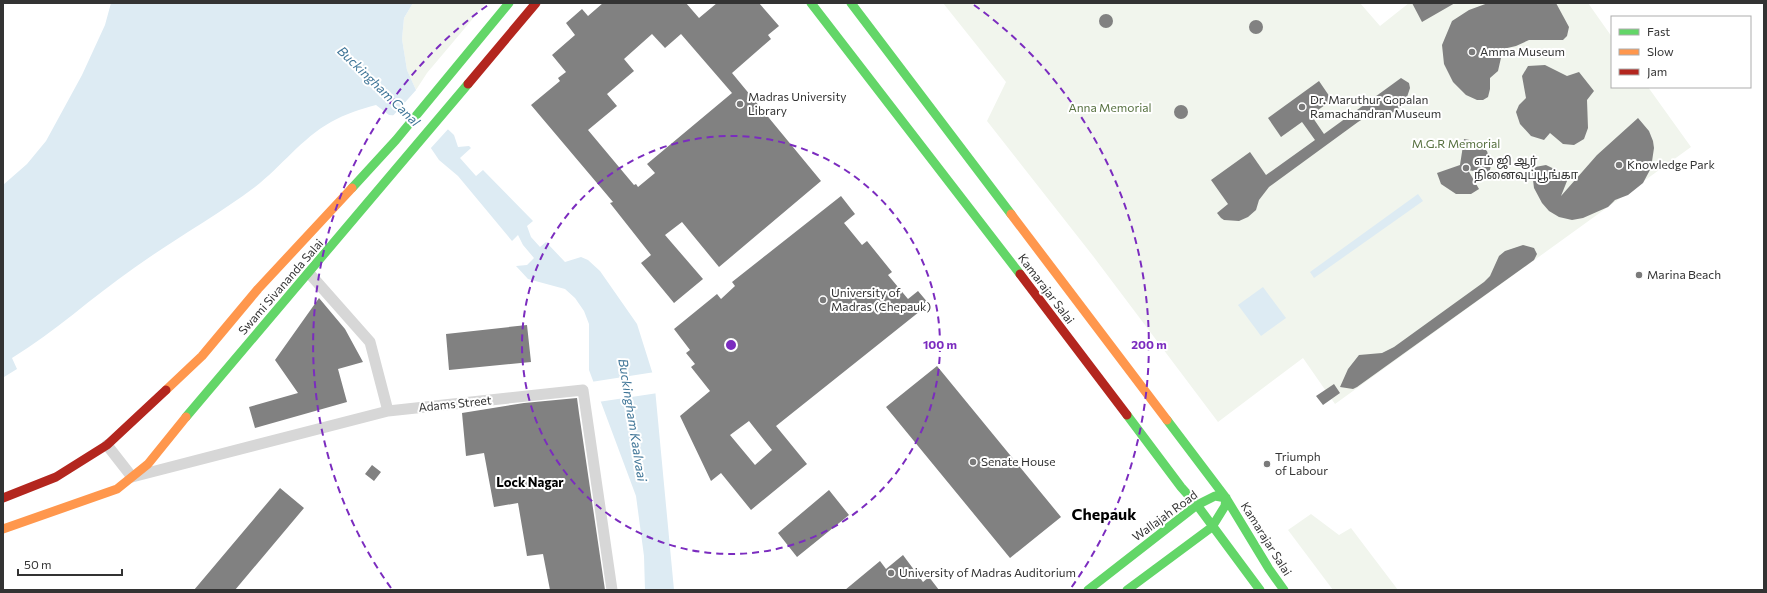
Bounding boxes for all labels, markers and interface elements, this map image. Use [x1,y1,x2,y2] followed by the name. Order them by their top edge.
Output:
[1611,16,1751,88] legend
[1647,24,1670,38] text: Fast
[334,43,424,130] water label: Buckingham Canal
[1480,44,1565,58] place label: Amma Museum
[1647,44,1674,58] text: Slow
[1467,47,1477,57] marker: Amma Museum
[1647,64,1667,79] text: Jam
[748,89,847,117] place label: Madras University Library
[1310,92,1441,120] place label: Dr. Maruthur Gopalan Ramachandran Museum
[735,99,745,109] marker: Madras University Library
[1068,100,1152,114] park label: Anna Memorial
[1297,102,1307,112] marker: Dr. Maruthur Gopalan Ramachandran Museum
[1412,136,1500,150] park label: M.G.R Memorial
[1474,153,1579,183] place label: எம் ஜி ஆர் நினைவுப்பூங்கா
[1627,157,1715,171] place label: Knowledge Park
[1614,160,1624,170] marker: Knowledge Park
[1461,163,1471,173] marker: எம் ஜி ஆர் நினைவுப்பூங்கா
[235,236,326,337] street label: Swami Sivananda Salai
[1016,251,1078,326] street label: Kamarajar Salai
[1647,267,1721,281] place label: Marina Beach
[1634,270,1644,280] marker: Marina Beach
[831,285,931,313] place label: University of Madras (Chepauk)
[818,295,828,305] marker: University of Madras (Chepauk)
[923,337,957,351] text: 100 m
[1131,337,1167,351] text: 200 m
[724,338,738,352] centre of rings
[615,357,651,483] water label: Buckingham Kaalvaai
[418,392,492,414] street label: Adams Street
[1275,449,1328,477] place label: Triumph of Labour
[981,454,1056,468] place label: Senate House
[968,457,978,467] marker: Senate House
[1262,459,1272,469] marker: Triumph of Labour
[496,474,564,490] district label: Lock Nagar
[1129,487,1200,543] street label: Wallajah Road
[1239,499,1295,578] street label: Kamarajar Salai
[1072,504,1137,523] district label: Chepauk
[18,551,122,577] scale bar
[24,557,52,571] text: 50 m
[899,565,1076,579] place label: University of Madras Auditorium
[886,568,896,578] marker: University of Madras Auditorium

